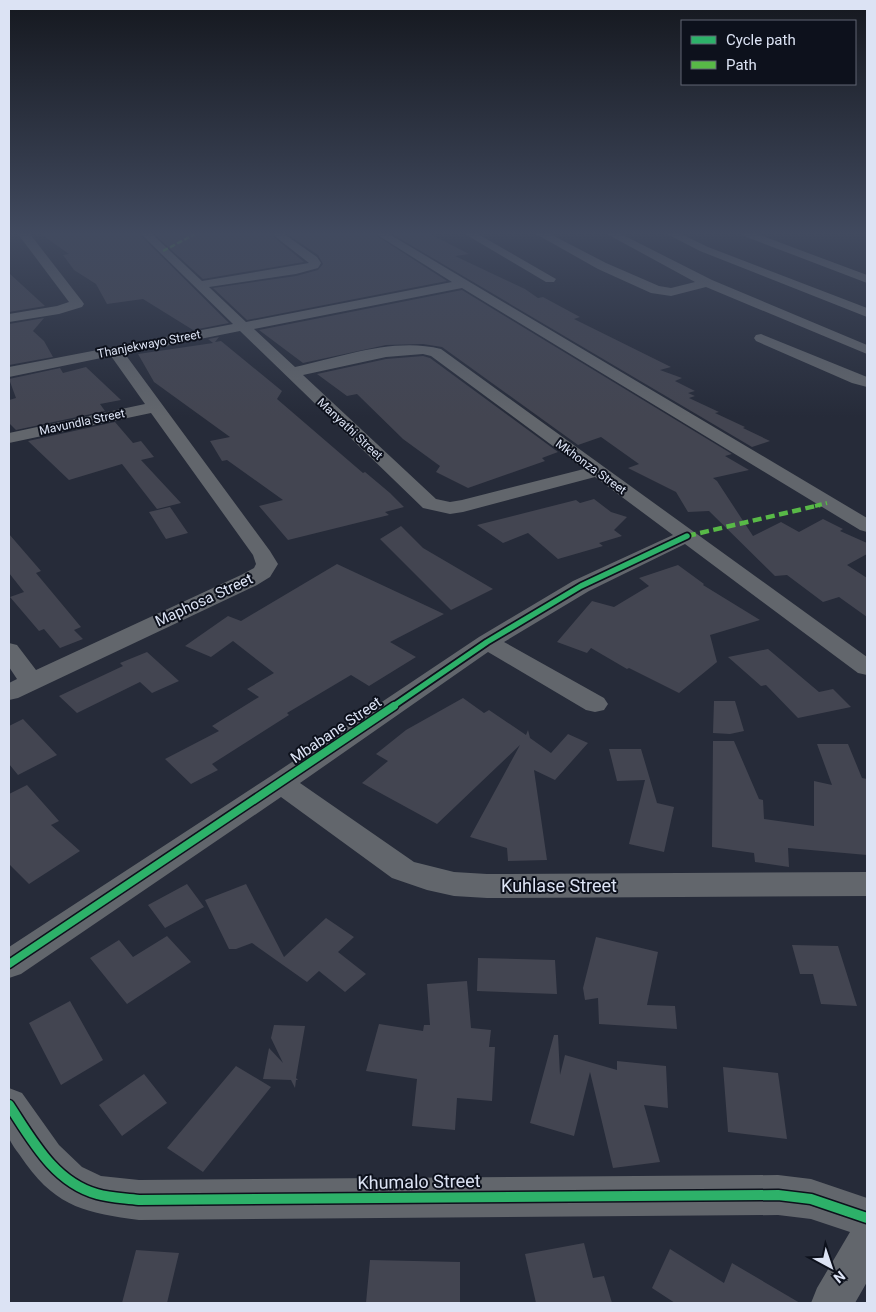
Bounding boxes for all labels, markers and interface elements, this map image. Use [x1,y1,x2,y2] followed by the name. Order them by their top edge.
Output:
[681,20,856,85] legend
[726,31,796,49] text: Cycle path
[726,56,757,74] text: Path
[96,327,202,361] street label: Thanjekwayo Street
[315,395,385,463] street label: Manyathi Street
[38,406,126,438] street label: Mavundla Street
[553,437,629,497] street label: Mkhonza Street
[152,569,256,630] street label: Maphosa Street
[287,693,385,767] street label: Mbabane Street
[501,875,617,896] street label: Kuhlase Street
[357,1170,481,1193] street label: Khumalo Street
[806,1242,856,1292] north arrow
[830,1268,848,1286] text: N

